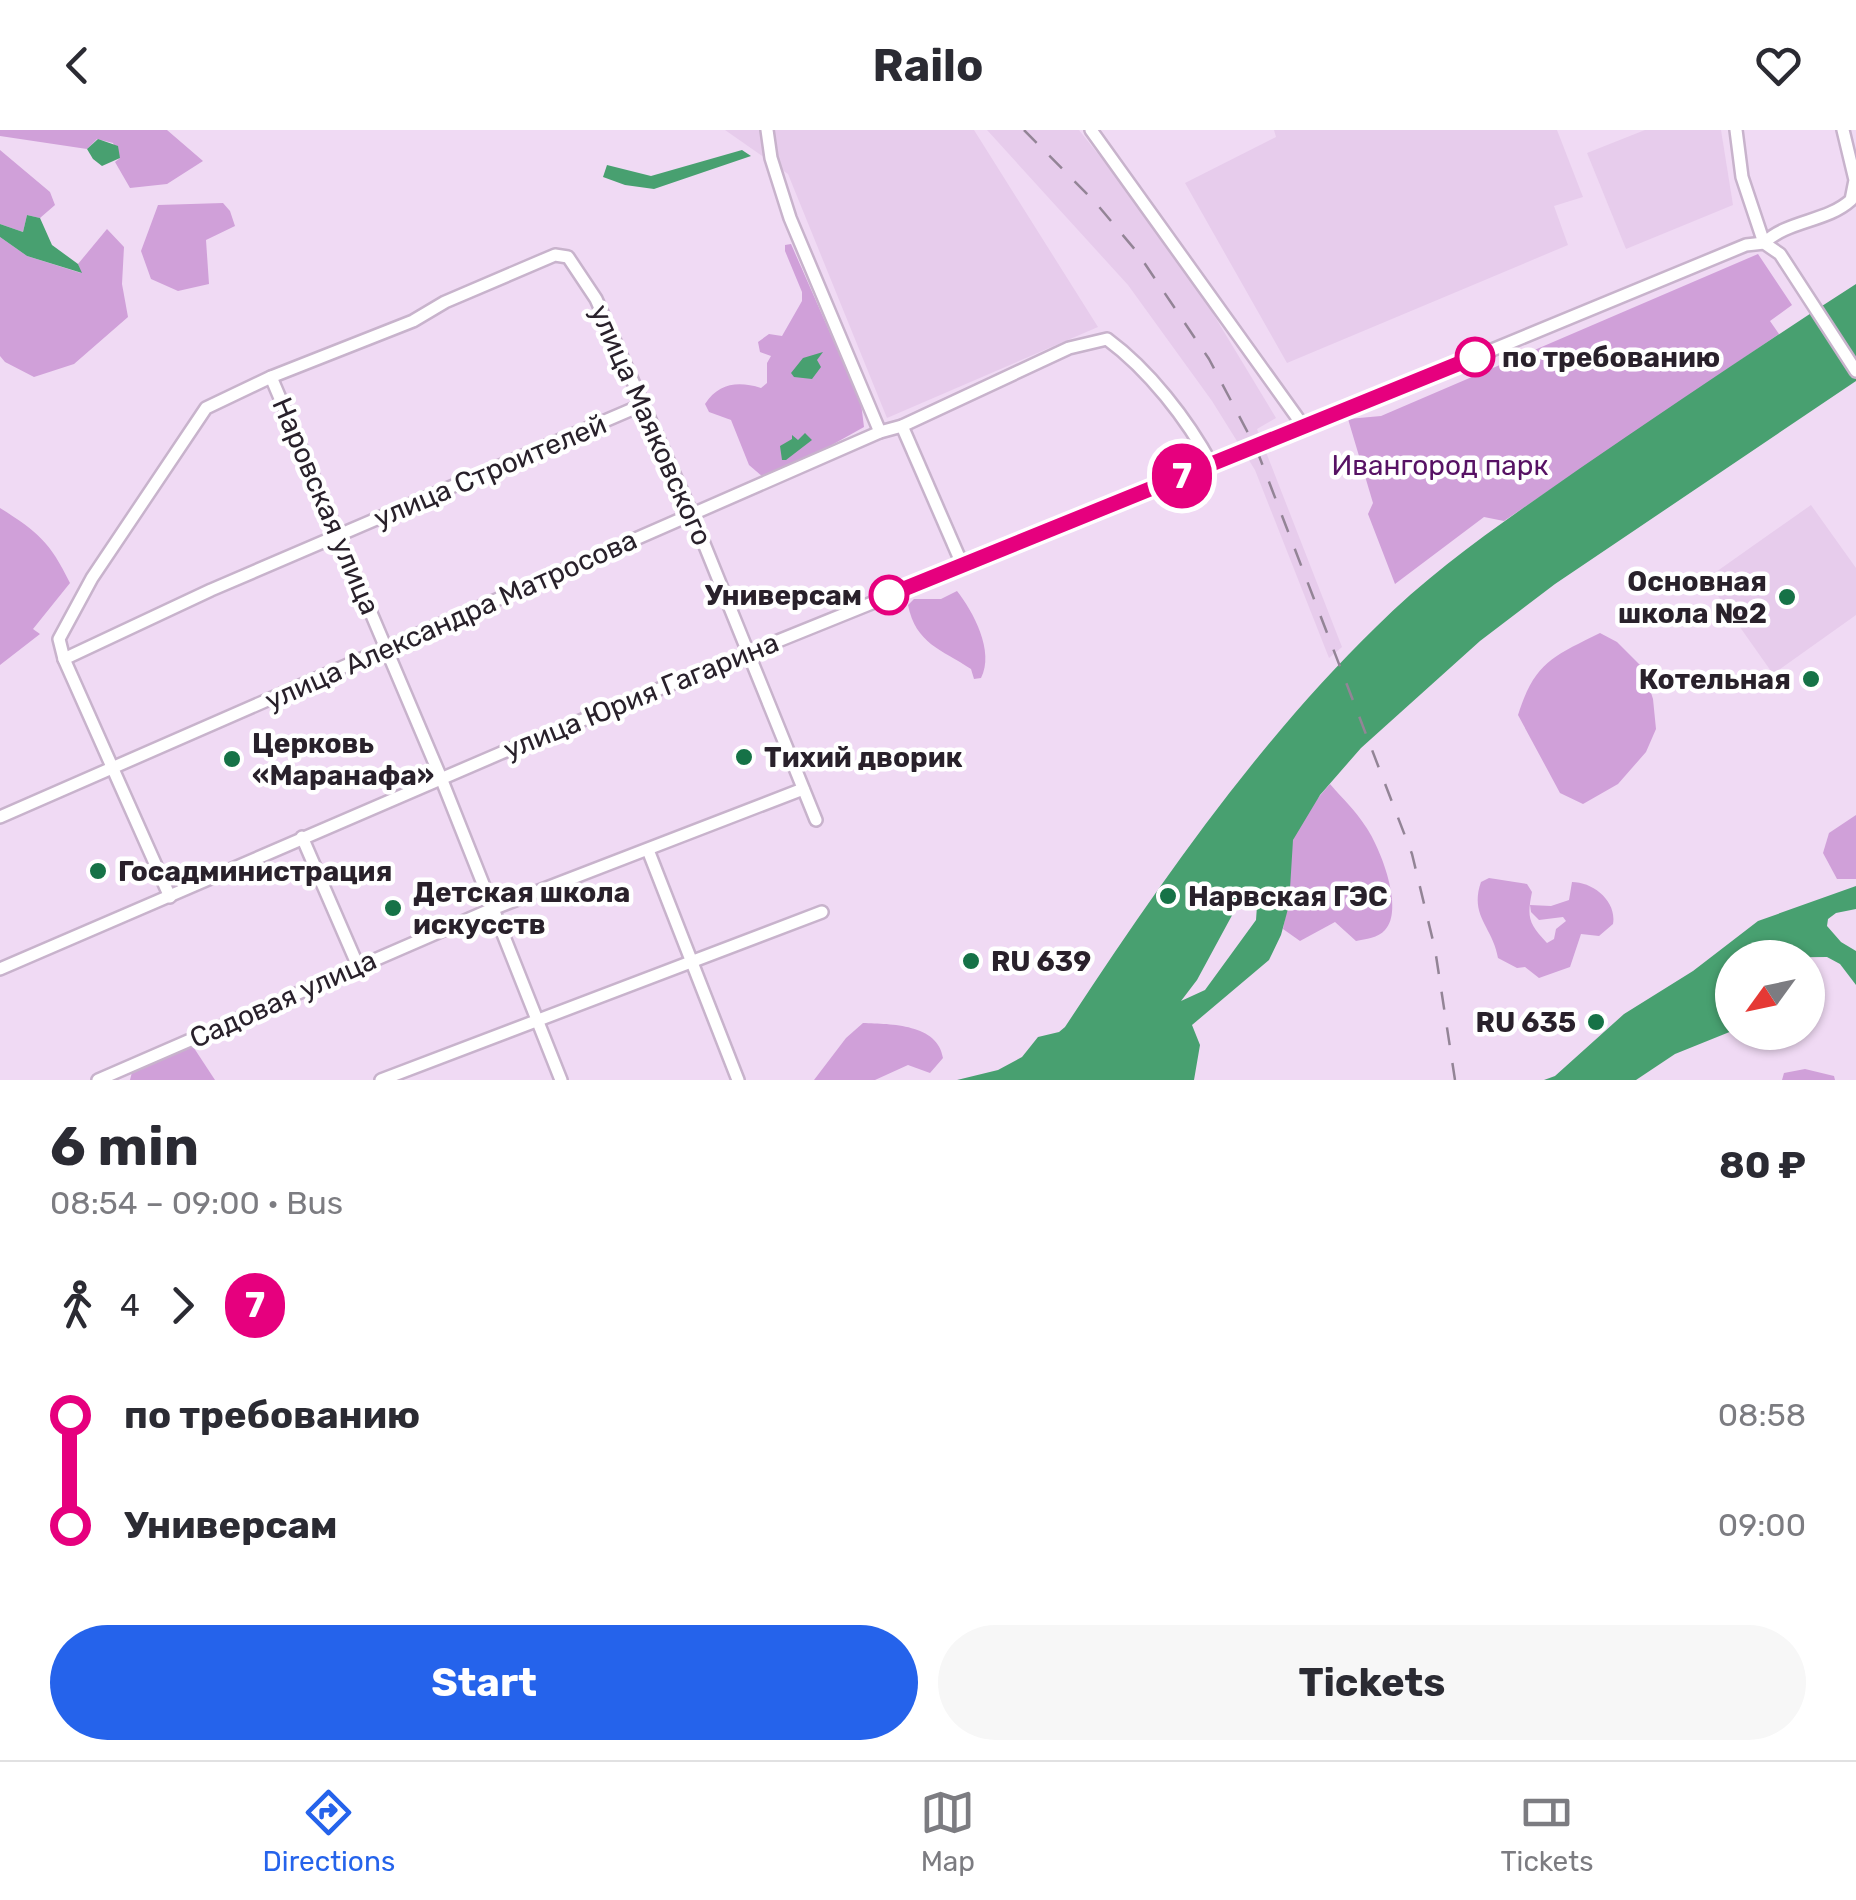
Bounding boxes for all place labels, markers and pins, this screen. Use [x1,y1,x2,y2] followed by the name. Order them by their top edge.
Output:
[1456,338,1494,376] marker: по требованию
[1502,341,1720,374] place label: по требованию
[1618,565,1767,630] place label: Основная школа №2
[870,576,908,614] marker: Универсам
[705,579,862,612] place label: Универсам
[1776,586,1798,608] marker: Основная школа №2
[1639,663,1791,696] place label: Котельная
[1800,668,1822,690] marker: Котельная
[252,727,434,792] place label: Церковь «Маранафа»
[764,741,963,774] place label: Тихий дворик
[733,746,755,768] marker: Тихий дворик
[221,748,243,770] marker: Церковь «Маранафа»
[118,855,392,888] place label: Госадминистрация
[87,860,109,882] marker: Госадминистрация
[413,876,630,941] place label: Детская школа искусств
[1188,880,1388,913] place label: Нарвская ГЭС
[1157,885,1179,907] marker: Нарвская ГЭС
[382,897,404,919] marker: Детская школа искусств
[991,945,1091,978] place label: RU 639
[960,950,982,972] marker: RU 639
[1476,1006,1576,1039] place label: RU 635
[1585,1011,1607,1033] marker: RU 635

